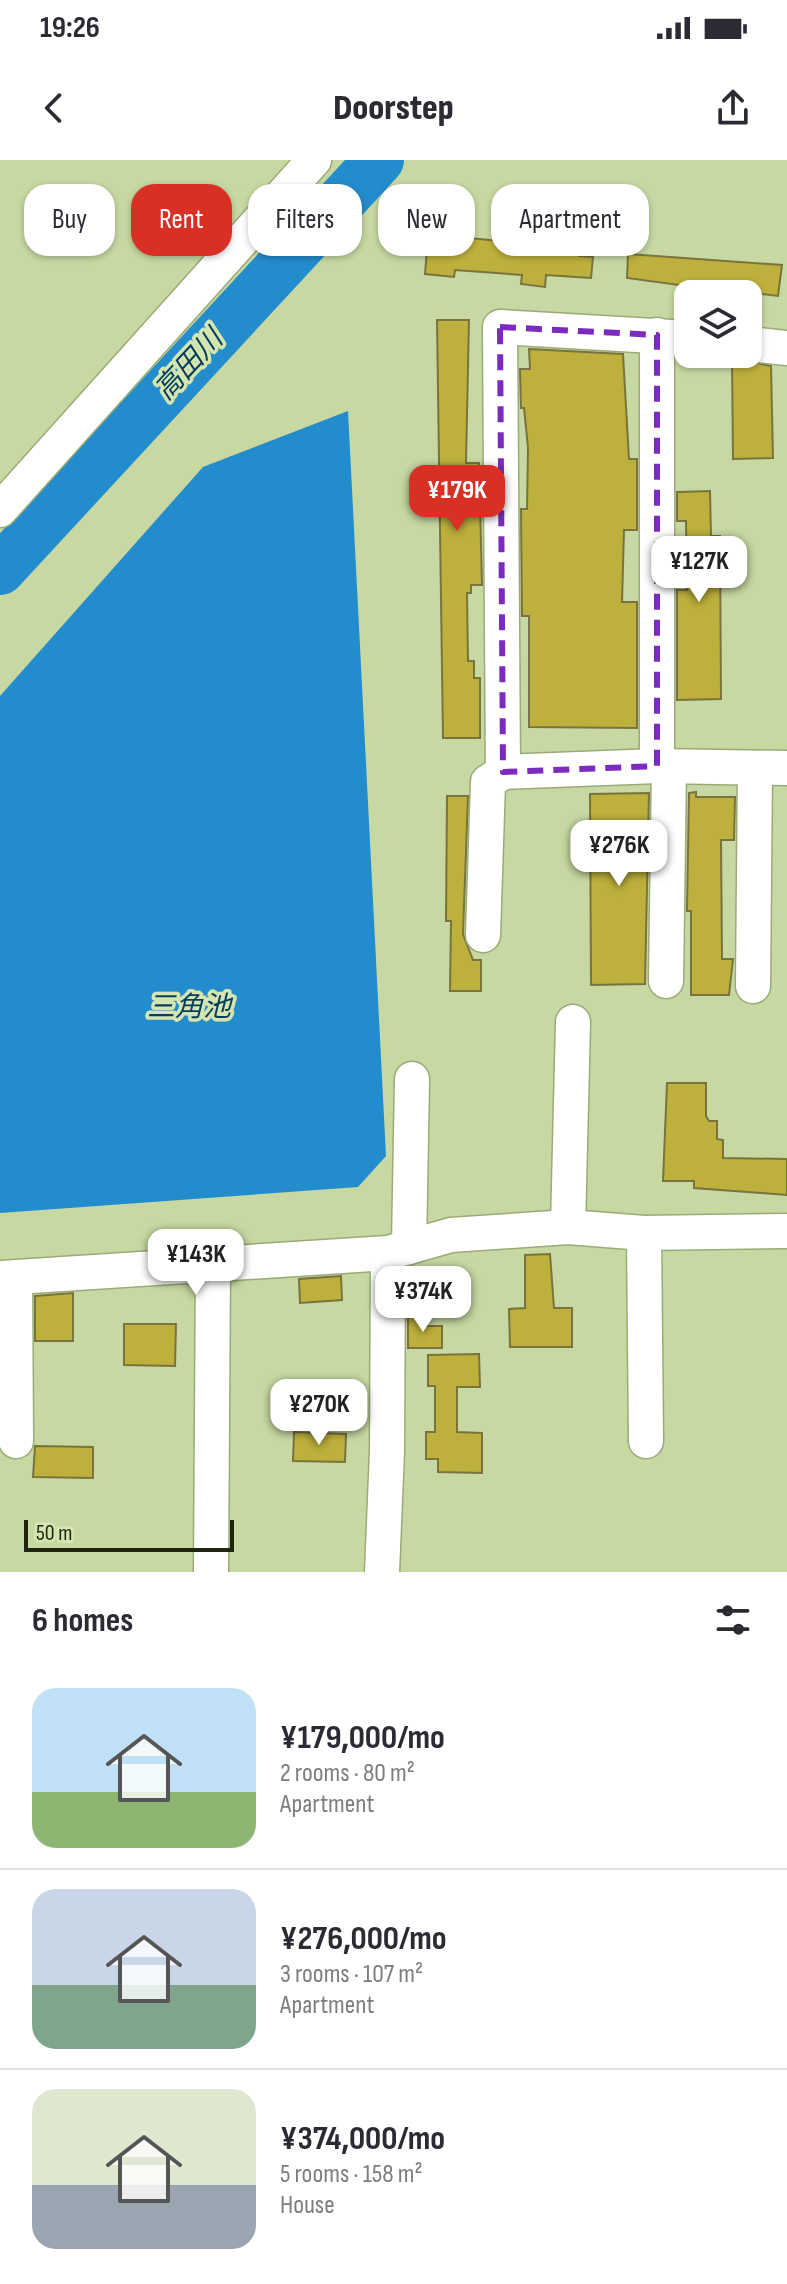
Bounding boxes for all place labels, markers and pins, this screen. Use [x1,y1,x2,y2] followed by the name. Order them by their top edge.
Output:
[401,465,513,533] pin: ¥179K
[643,536,755,604] pin: ¥127K
[563,820,675,888] pin: ¥276K
[140,1229,252,1297] pin: ¥143K
[367,1266,479,1334] pin: ¥374K
[263,1379,375,1447] pin: ¥270K

